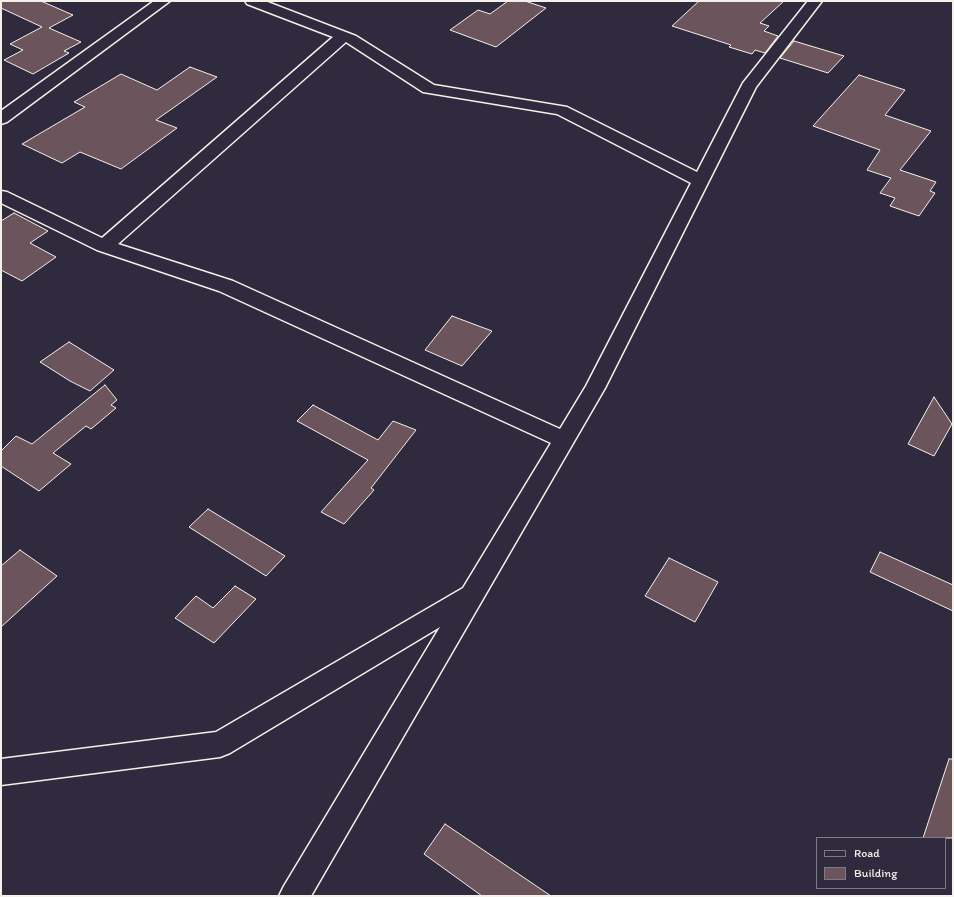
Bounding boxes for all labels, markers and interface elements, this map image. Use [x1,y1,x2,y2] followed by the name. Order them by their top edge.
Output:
[816,837,946,889] legend
[854,846,880,860] text: Road
[854,866,897,880] text: Building

